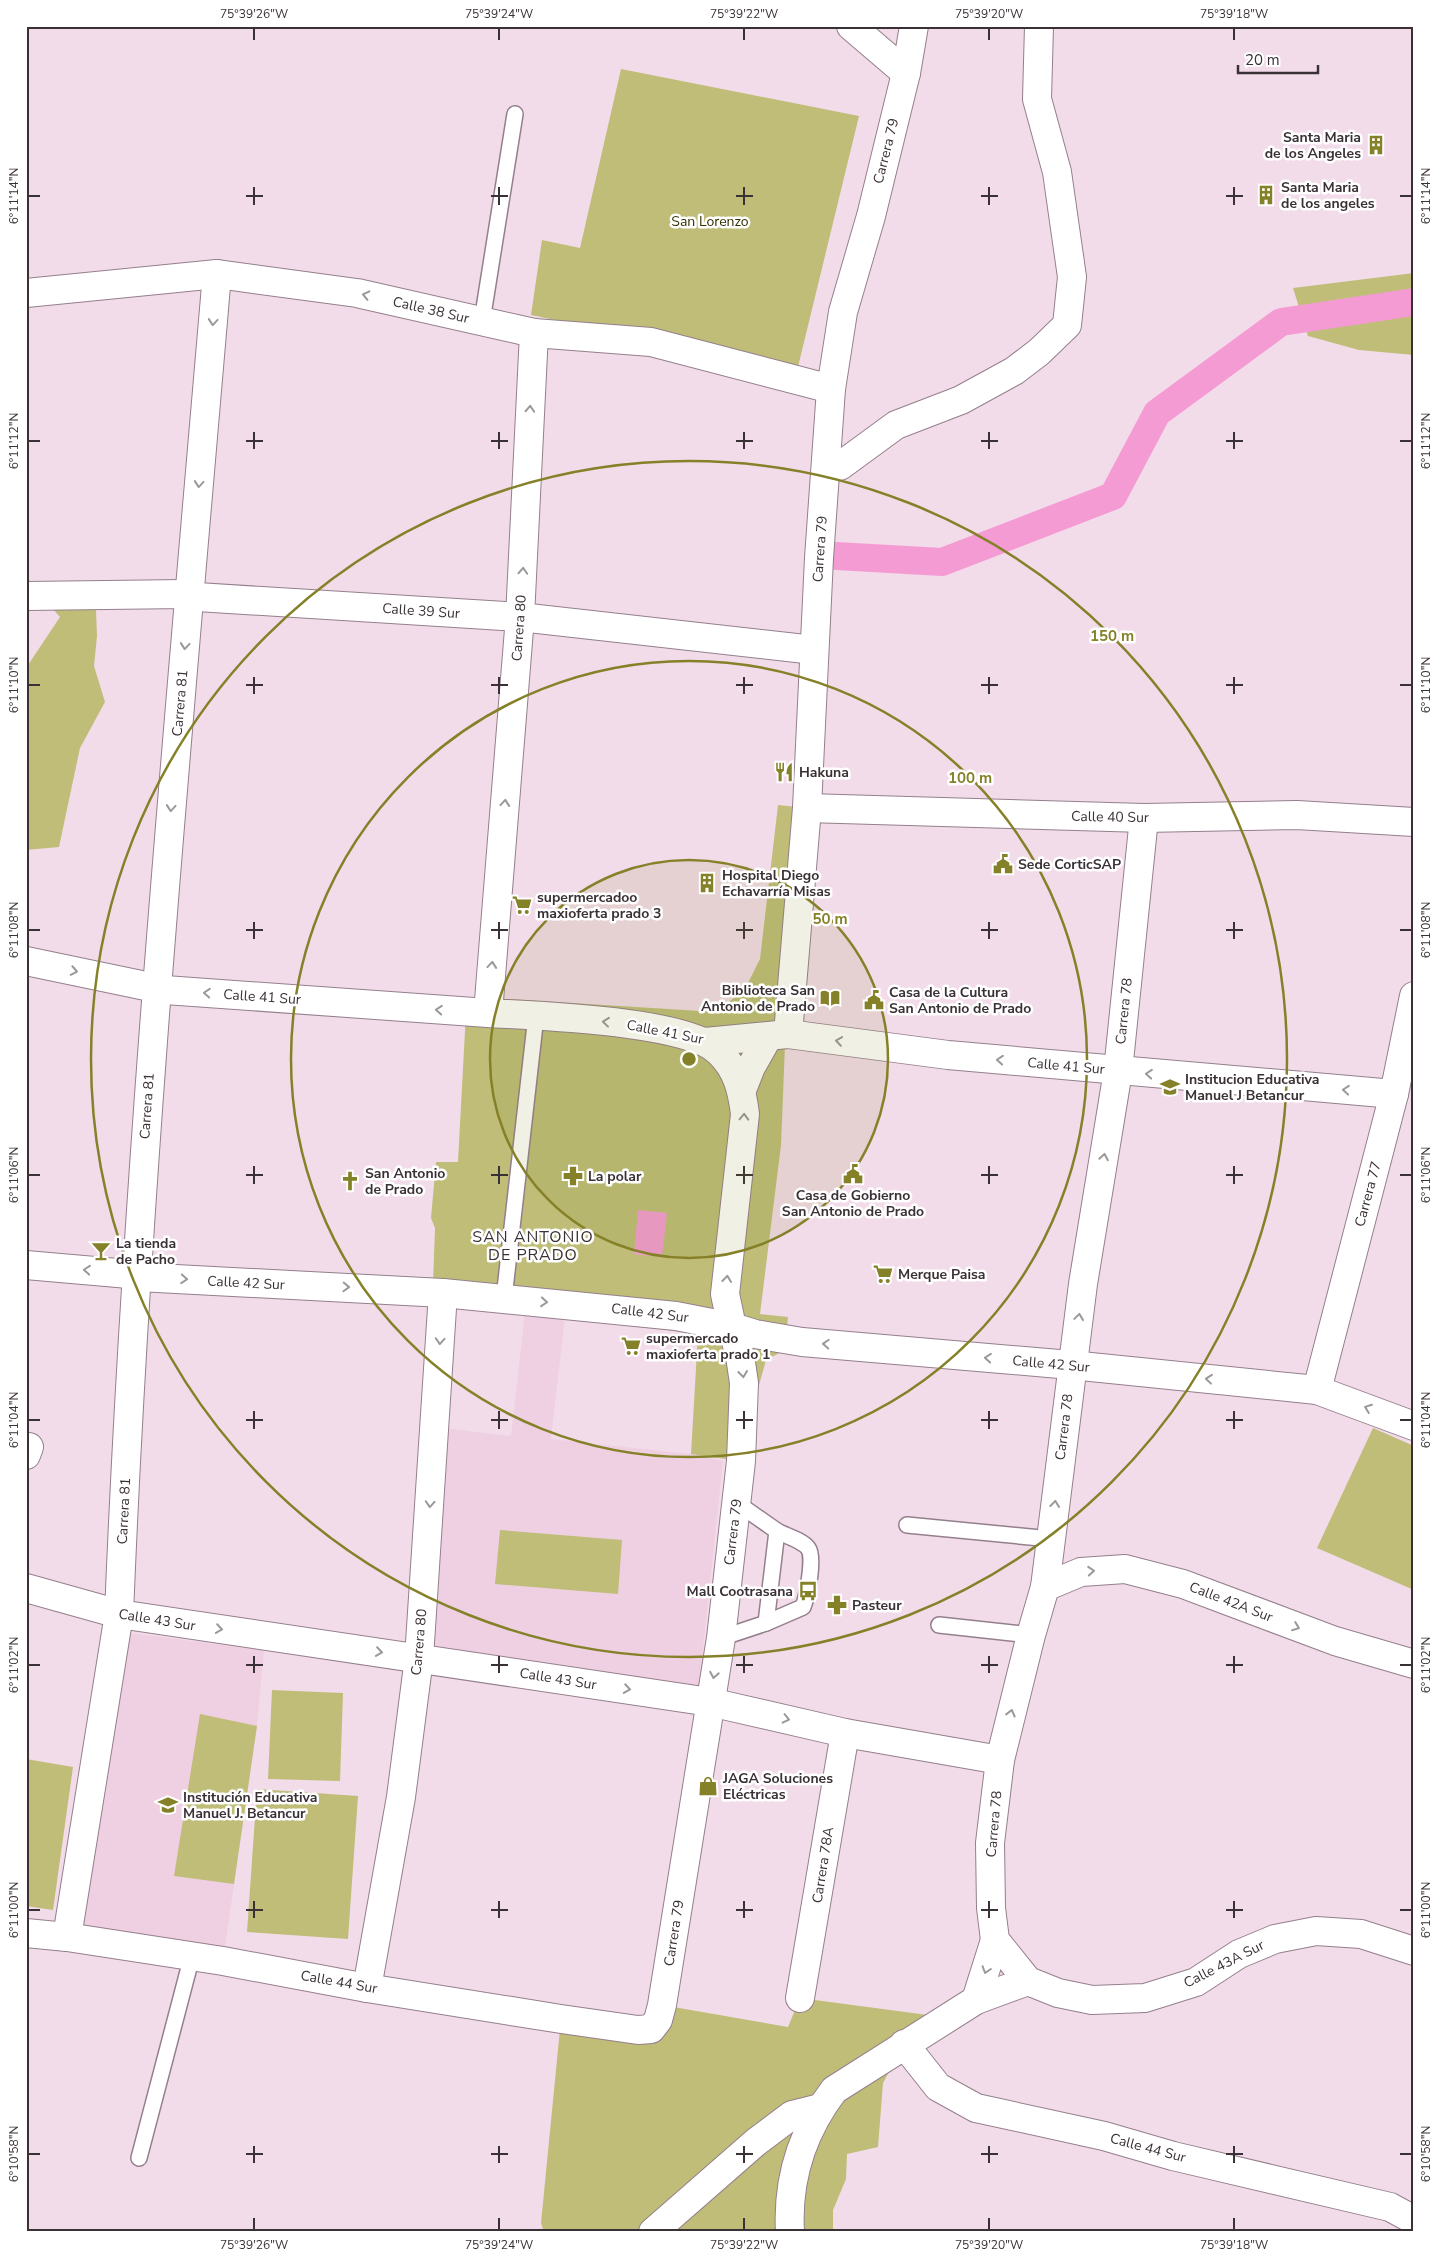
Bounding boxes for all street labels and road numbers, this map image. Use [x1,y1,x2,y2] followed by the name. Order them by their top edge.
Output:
[869,116,903,186] street label: Carrera 79
[391,292,471,328] street label: Calle 38 Sur
[808,515,832,583] street label: Carrera 79
[507,594,531,662] street label: Carrera 80
[382,599,460,623] street label: Calle 39 Sur
[168,669,192,737] street label: Carrera 81
[1071,807,1149,827] street label: Calle 40 Sur
[1111,977,1137,1045] street label: Carrera 78
[223,985,301,1009] street label: Calle 41 Sur
[625,1015,705,1049] street label: Calle 41 Sur
[1026,1053,1106,1079] street label: Calle 41 Sur
[135,1072,159,1140] street label: Carrera 81
[1350,1159,1386,1229] street label: Carrera 77
[207,1271,285,1295] street label: Calle 42 Sur
[610,1299,690,1327] street label: Calle 42 Sur
[1011,1351,1091,1377] street label: Calle 42 Sur
[1051,1393,1077,1461] street label: Carrera 78
[113,1477,135,1545] street label: Carrera 81
[720,1498,746,1566] street label: Carrera 79
[1187,1577,1275,1627] street label: Calle 42A Sur
[117,1605,197,1635] street label: Calle 43 Sur
[407,1608,431,1676] street label: Carrera 80
[518,1664,598,1694] street label: Calle 43 Sur
[982,1790,1006,1858] street label: Carrera 78
[808,1826,838,1904] street label: Carrera 78A
[659,1899,689,1967] street label: Carrera 79
[1180,1936,1268,1992] street label: Calle 43A Sur
[299,1966,379,1998] street label: Calle 44 Sur
[1108,2129,1188,2167] street label: Calle 44 Sur

